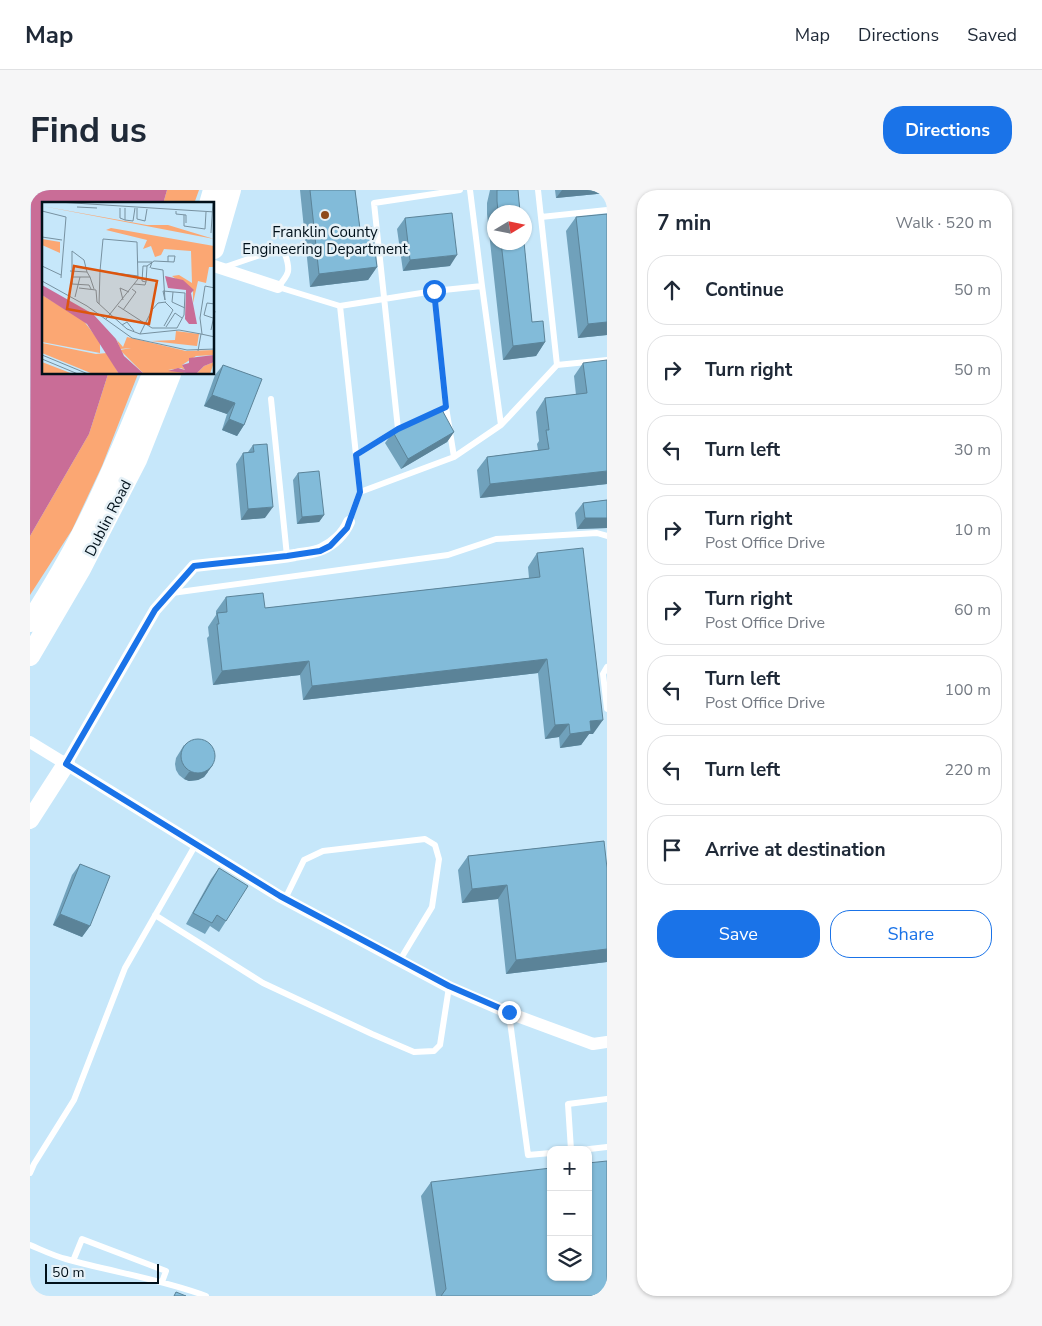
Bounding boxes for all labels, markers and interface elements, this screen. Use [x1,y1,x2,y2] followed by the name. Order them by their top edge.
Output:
[25,19,73,51] text: Map
[795,23,830,47] text: Map
[858,23,939,47] text: Directions
[967,23,1017,47] text: Saved
[883,106,1012,154] button: Directions
[30,107,147,154] text: Find us
[42,202,215,375] inset map
[487,205,532,250] north arrow
[319,209,331,221] marker: Franklin County Engineering Department
[657,209,711,237] text: 7 min
[896,212,992,234] text: Walk · 520 m
[242,222,408,259] place label: Franklin County Engineering Department
[658,276,686,304] icon: ahead
[705,277,784,303] text: Continue
[954,279,991,301] text: 50 m
[423,280,446,303] route start
[658,356,686,384] icon: right
[705,357,792,383] text: Turn right
[954,359,991,381] text: 50 m
[658,436,686,464] icon: left
[705,437,780,463] text: Turn left
[954,439,991,461] text: 30 m
[80,476,136,560] street label: Dublin Road
[705,506,792,532] text: Turn right
[658,516,686,544] icon: right
[954,519,991,541] text: 10 m
[705,532,825,554] text: Post Office Drive
[705,586,792,612] text: Turn right
[658,596,686,624] icon: right
[954,599,991,621] text: 60 m
[705,612,825,634] text: Post Office Drive
[705,666,780,692] text: Turn left
[658,676,686,704] icon: left
[944,679,991,701] text: 100 m
[705,692,825,714] text: Post Office Drive
[658,756,686,784] icon: left
[705,757,780,783] text: Turn left
[944,759,991,781] text: 220 m
[658,836,686,864] icon: arrive
[705,837,886,863] text: Arrive at destination
[657,910,820,958] button: Save
[830,910,992,958] button: Share
[498,1001,521,1024] route end
[547,1146,592,1281] map controls
[547,1146,592,1191] button: +
[547,1191,592,1236] button: −
[547,1236,592,1281] button: layers
[45,1261,159,1284] scale bar
[52,1263,84,1282] text: 50 m

